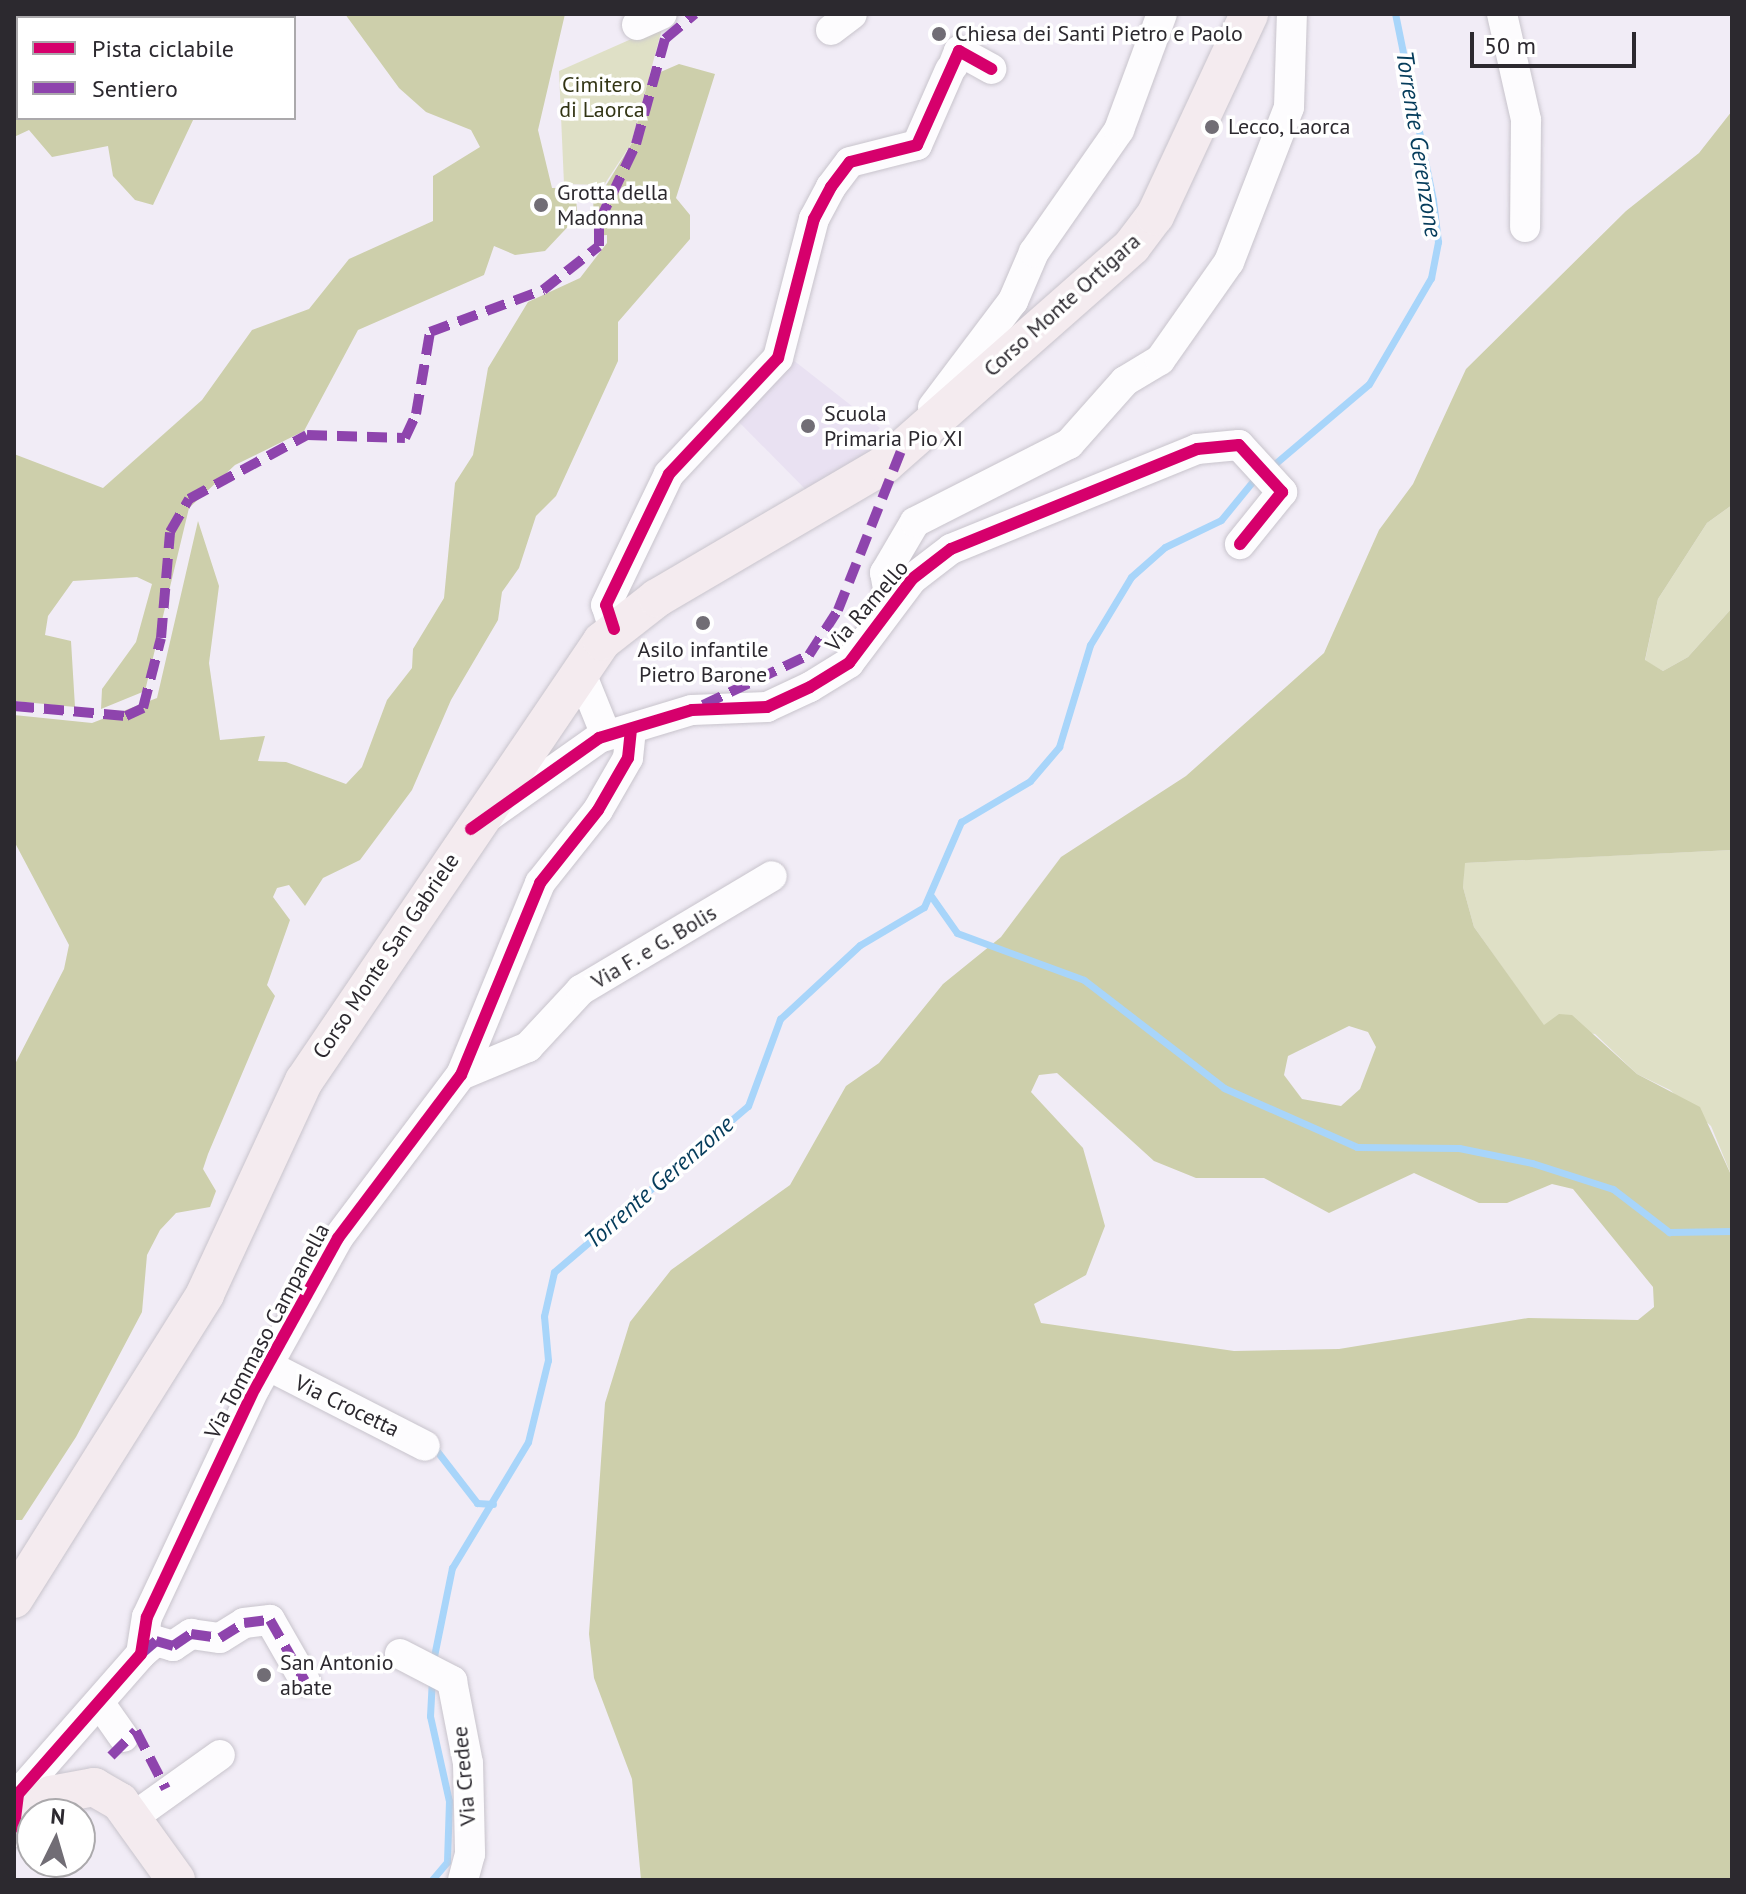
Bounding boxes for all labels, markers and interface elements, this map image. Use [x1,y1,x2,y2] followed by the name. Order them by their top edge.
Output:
[16,16,296,120] legend
[1474,16,1640,66] scale bar
[955,21,1243,47] place label: Chiesa dei Santi Pietro e Paolo
[930,25,948,43] marker: Chiesa dei Santi Pietro e Paolo
[1484,30,1536,61] text: 50 m
[92,33,234,64] text: Pista ciclabile
[1390,49,1448,239] water label: Torrente Gerenzone
[559,71,645,122] park label: Cimitero di Laorca
[92,73,178,104] text: Sentiero
[1228,114,1352,140] place label: Lecco, Laorca
[1203,118,1221,136] marker: Lecco, Laorca
[557,179,668,230] place label: Grotta della Madonna
[532,196,550,214] marker: Grotta della Madonna
[978,228,1146,382] street label: Corso Monte Ortigara
[824,400,964,452] place label: Scuola Primaria Pio XI
[799,417,817,435] marker: Scuola Primaria Pio XI
[820,555,914,657] street label: Via Ramello
[694,614,712,632] marker: Asilo infantile Pietro Barone
[638,636,768,688] place label: Asilo infantile Pietro Barone
[307,848,465,1064] street label: Corso Monte San Gabriele
[585,898,723,996] street label: Via F. e G. Bolis
[578,1109,740,1255] water label: Torrente Gerenzone
[199,1219,335,1443] street label: Via Tommaso Campanella
[290,1369,404,1443] street label: Via Crocetta
[280,1649,394,1700] place label: San Antonio abate
[255,1666,273,1684] marker: San Antonio abate
[446,1725,482,1827] street label: Via Credee
[16,1798,96,1878] north arrow
[49,1802,66,1831] text: N

